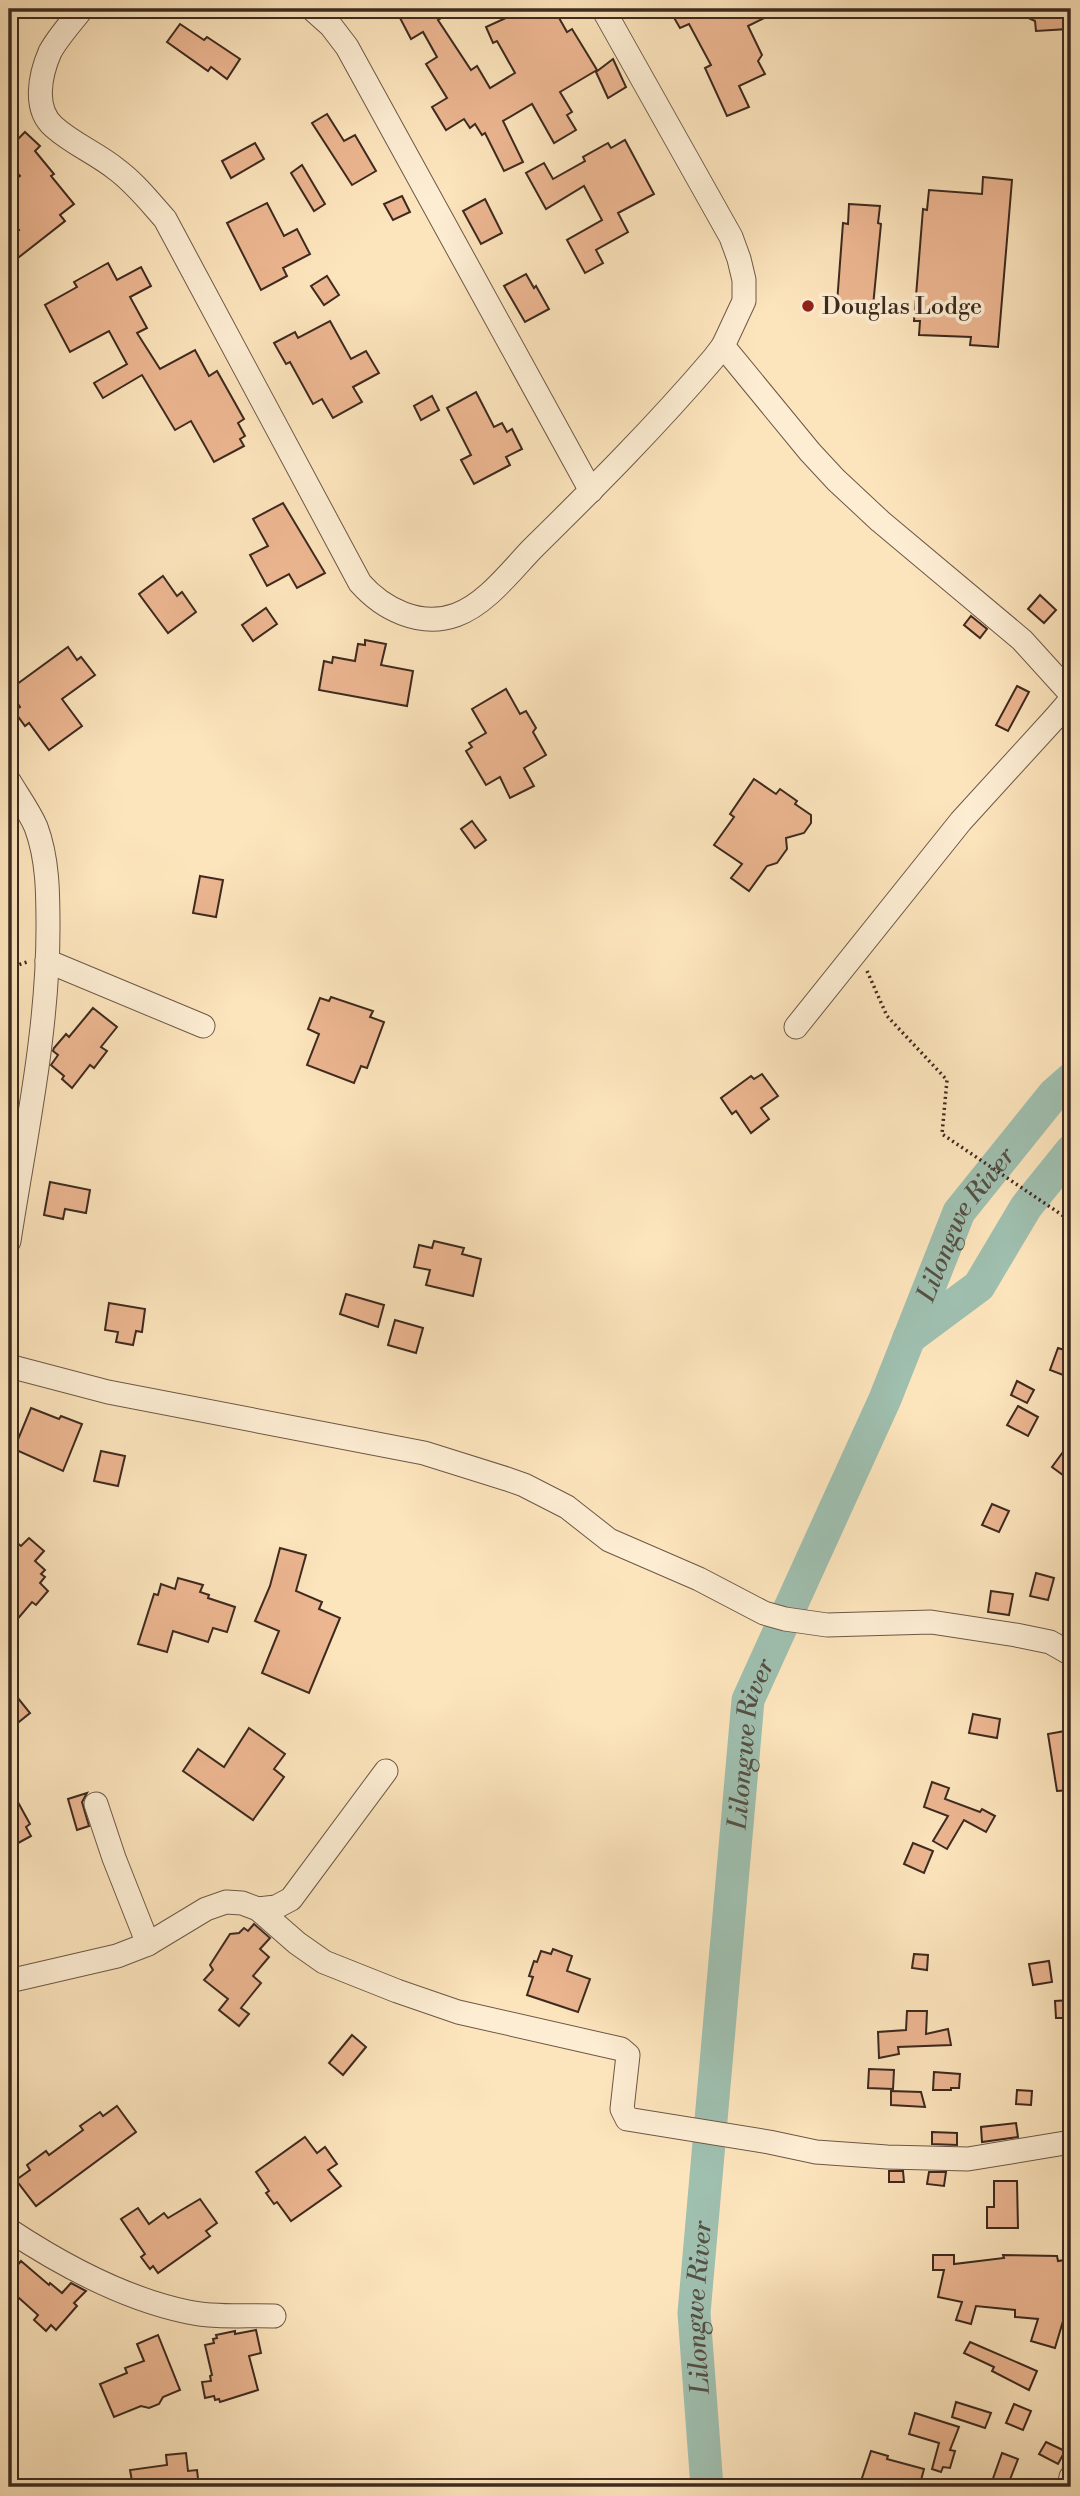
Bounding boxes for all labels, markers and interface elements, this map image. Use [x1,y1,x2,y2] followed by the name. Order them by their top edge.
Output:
[822,292,982,322] place label: Douglas Lodge
[800,298,816,314] marker: Douglas Lodge
[910,1140,1023,1307] water label: Lilongwe River
[722,1653,782,1832] water label: Lilongwe River
[678,2219,719,2396] water label: Lilongwe River

